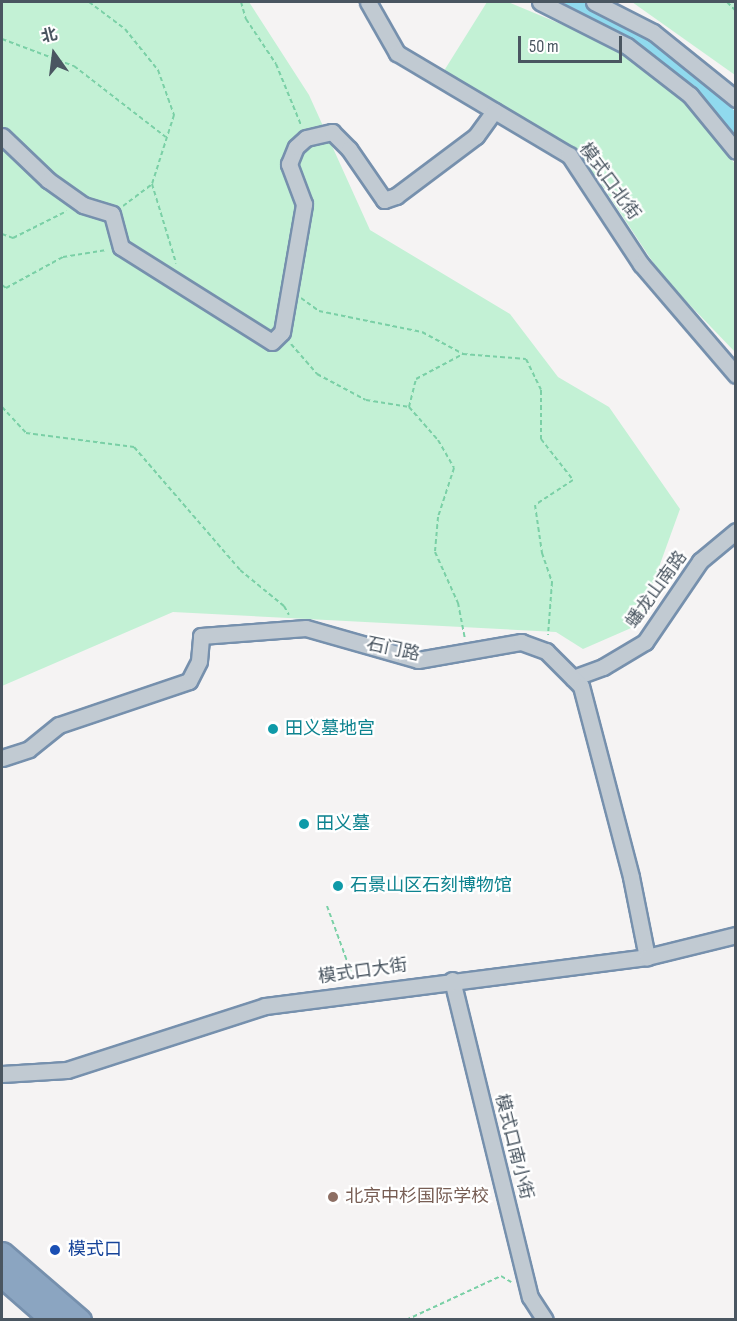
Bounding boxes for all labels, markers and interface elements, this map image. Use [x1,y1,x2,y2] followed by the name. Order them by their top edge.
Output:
[24,24,84,84] north arrow
[521,24,624,62] scale bar
[39,25,60,47] text: 北
[529,36,559,57] text: 50 m
[574,139,644,225] street label: 模式口北街
[622,547,692,633] street label: 蟠龙山南路
[364,634,422,666] street label: 石门路
[285,718,375,740] place label: 田义墓地宫
[266,722,280,736] marker: 田义墓地宫
[316,813,370,835] place label: 田义墓
[297,817,311,831] marker: 田义墓
[350,875,512,897] place label: 石景山区石刻博物馆
[331,879,345,893] marker: 石景山区石刻博物馆
[317,955,409,989] street label: 模式口大街
[489,1092,537,1202] street label: 模式口南小街
[345,1186,489,1208] place label: 北京中杉国际学校
[326,1190,340,1204] marker: 北京中杉国际学校
[68,1239,122,1261] place label: 模式口
[46,1241,64,1259] marker: 模式口

